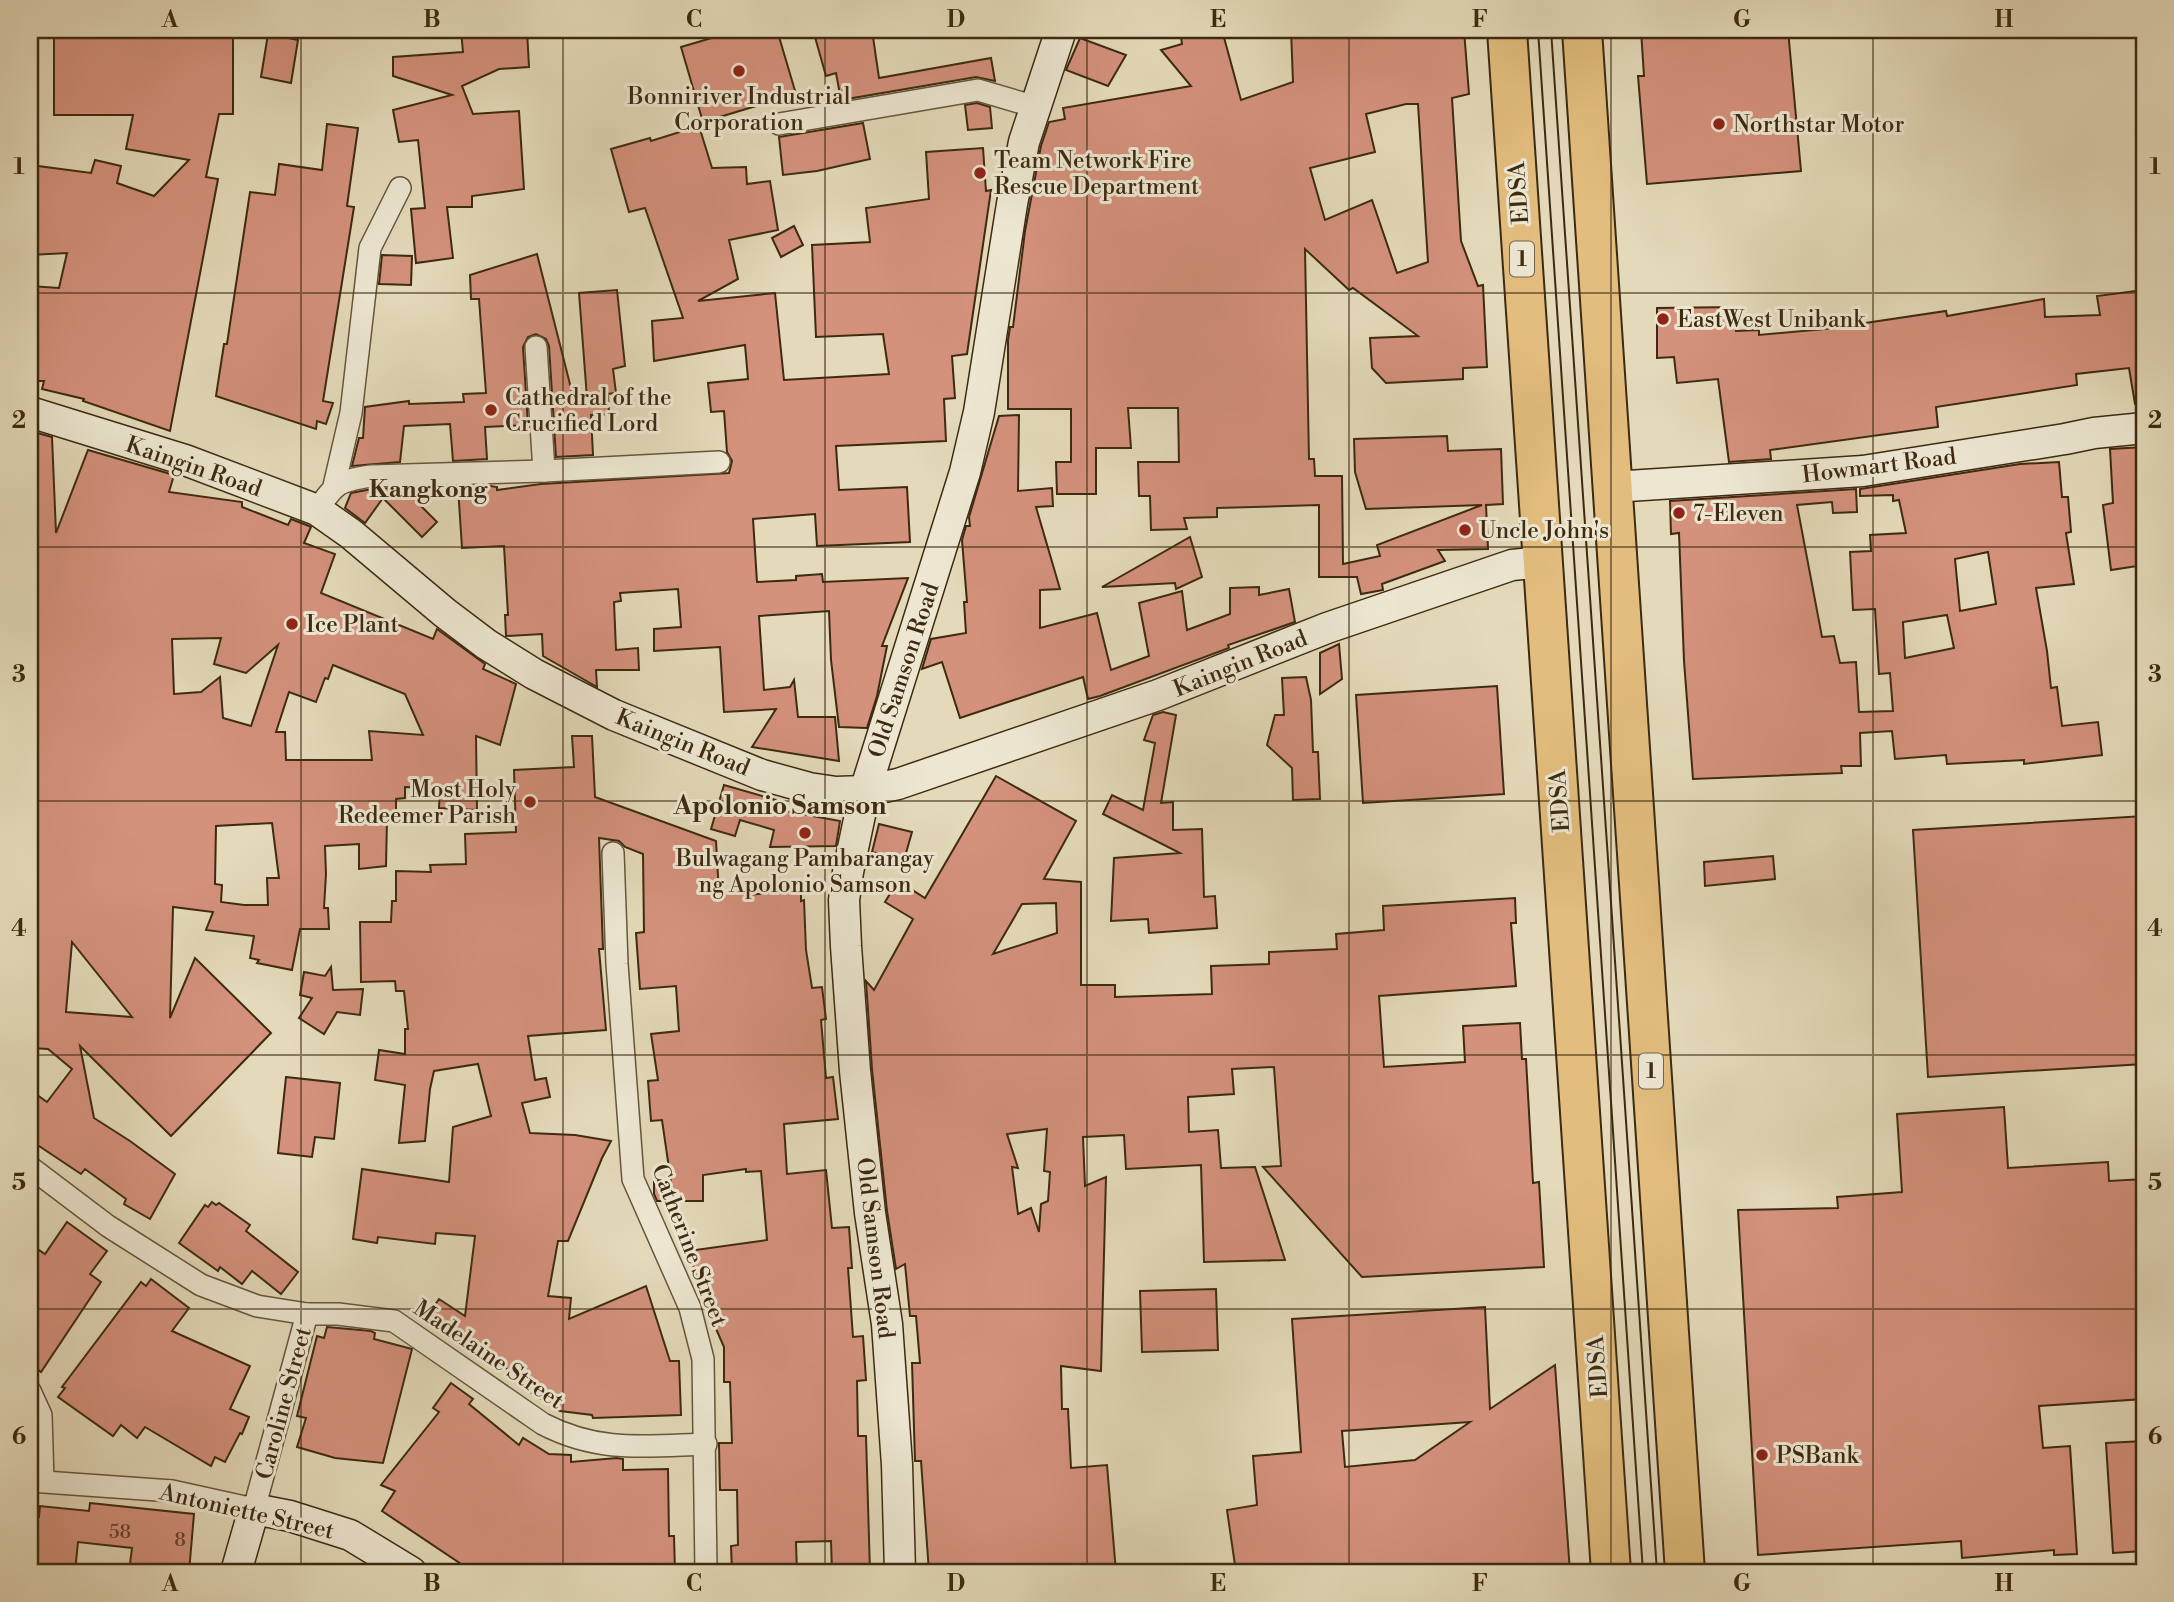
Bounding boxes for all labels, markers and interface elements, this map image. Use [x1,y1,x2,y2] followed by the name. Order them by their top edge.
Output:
[161,6,179,34] text: A
[423,6,441,34] text: B
[686,6,702,34] text: C
[947,6,965,34] text: D
[1210,6,1226,34] text: E
[1472,6,1488,34] text: F
[1733,6,1751,34] text: G
[1995,6,2014,34] text: H
[731,63,747,79] marker: Bonniriver Industrial Corporation
[627,83,851,137] place label: Bonniriver Industrial Corporation
[1733,111,1904,139] place label: Northstar Motor
[1711,116,1727,132] marker: Northstar Motor
[994,147,1199,201] place label: Team Network Fire Rescue Department
[13,153,25,181] text: 1
[2149,153,2161,181] text: 1
[1503,160,1535,225] street label: EDSA
[972,165,988,181] marker: Team Network Fire Rescue Department
[1510,242,1534,276] road number: 1
[1677,306,1866,334] place label: EastWest Unibank
[1655,311,1671,327] marker: EastWest Unibank
[505,384,672,438] place label: Cathedral of the Crucified Lord
[483,402,499,418] marker: Cathedral of the Crucified Lord
[12,407,26,435] text: 2
[2148,407,2162,435] text: 2
[122,431,265,503] street label: Kaingin Road
[1800,443,1958,489] street label: Howmart Road
[369,475,489,505] district label: Kangkong
[1693,500,1784,528] place label: 7-Eleven
[1671,505,1687,521] marker: 7-Eleven
[1479,517,1609,545] place label: Uncle John's
[1457,522,1473,538] marker: Uncle John's
[862,579,945,761] street label: Old Samson Road
[306,611,399,639] place label: Ice Plant
[284,616,300,632] marker: Ice Plant
[1169,624,1311,703] street label: Kaingin Road
[12,661,26,689] text: 3
[2148,661,2162,689] text: 3
[612,703,754,782] street label: Kaingin Road
[1544,768,1576,833] street label: EDSA
[338,776,517,830] place label: Most Holy Redeemer Parish
[673,790,887,822] district label: Apolonio Samson
[522,794,538,810] marker: Most Holy Redeemer Parish
[797,825,813,841] marker: Bulwagang Pambarangay ng Apolonio Samson
[675,845,935,899] place label: Bulwagang Pambarangay ng Apolonio Samson
[11,915,27,943] text: 4
[2147,915,2163,943] text: 4
[1639,1054,1663,1088] road number: 1
[850,1156,900,1340] street label: Old Samson Road
[645,1160,733,1331] street label: Catherine Street
[12,1169,26,1197] text: 5
[2148,1169,2162,1197] text: 5
[408,1294,569,1415] street label: Madelaine Street
[250,1324,318,1483] street label: Caroline Street
[1582,1334,1614,1399] street label: EDSA
[12,1423,26,1451] text: 6
[2148,1423,2162,1451] text: 6
[1776,1442,1859,1470] place label: PSBank
[1754,1447,1770,1463] marker: PSBank
[156,1478,337,1546] street label: Antoniette Street
[109,1520,131,1544] house number: 58
[174,1528,186,1552] house number: 8
[161,1570,179,1598] text: A
[423,1570,441,1598] text: B
[686,1570,702,1598] text: C
[947,1570,965,1598] text: D
[1210,1570,1226,1598] text: E
[1472,1570,1488,1598] text: F
[1733,1570,1751,1598] text: G
[1995,1570,2014,1598] text: H

